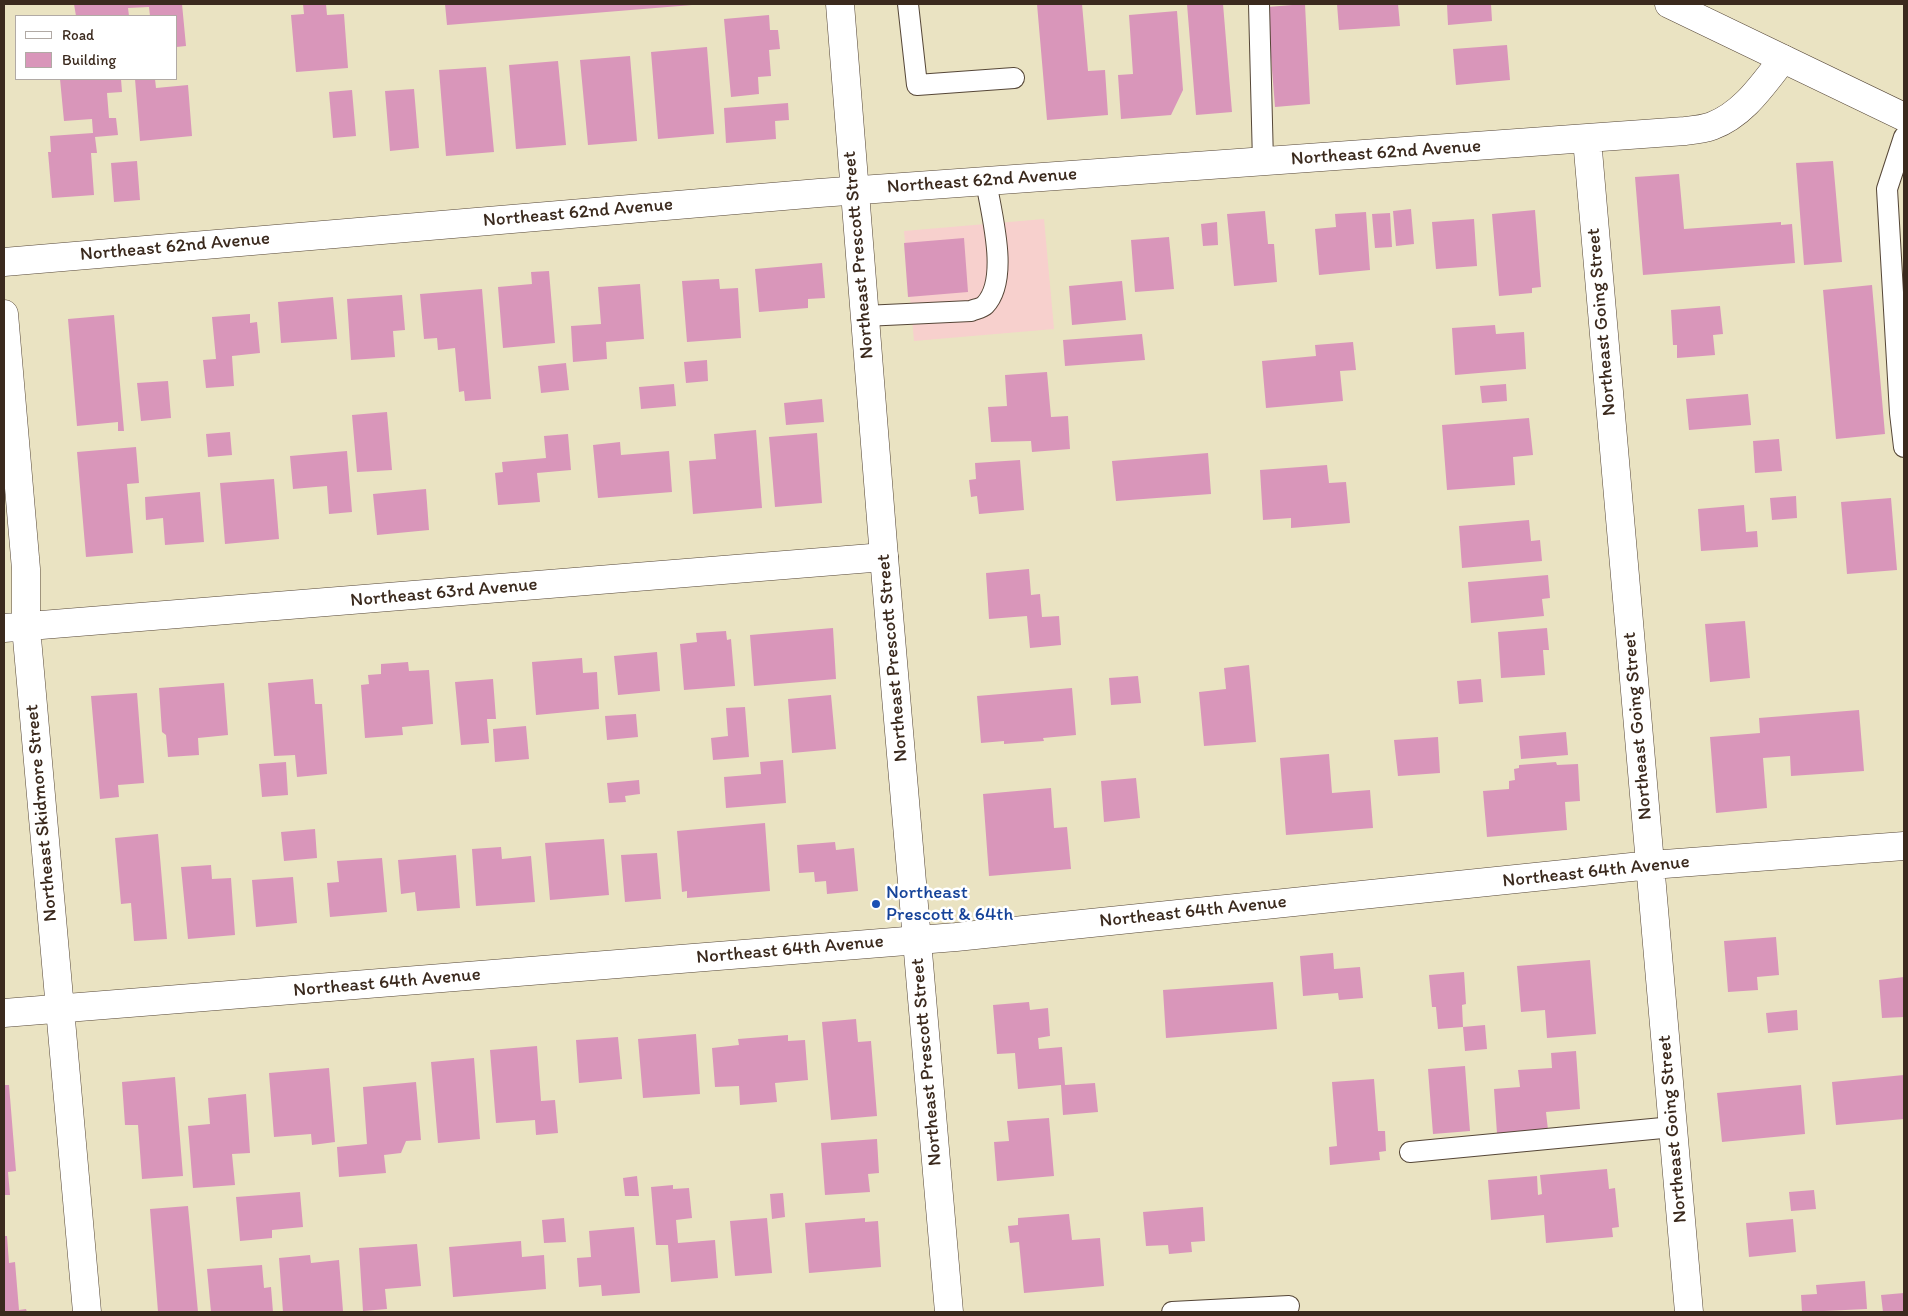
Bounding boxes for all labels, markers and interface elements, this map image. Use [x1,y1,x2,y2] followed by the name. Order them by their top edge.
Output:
[15,15,178,80] legend
[62,26,94,44] text: Road
[62,51,116,69] text: Building
[1290,135,1482,171] street label: Northeast 62nd Avenue
[839,150,879,360] street label: Northeast Prescott Street
[886,163,1078,199] street label: Northeast 62nd Avenue
[482,193,674,233] street label: Northeast 62nd Avenue
[79,227,271,267] street label: Northeast 62nd Avenue
[1582,227,1622,417] street label: Northeast Going Street
[873,553,913,763] street label: Northeast Prescott Street
[349,573,539,613] street label: Northeast 63rd Avenue
[1618,631,1658,821] street label: Northeast Going Street
[21,703,63,923] street label: Northeast Skidmore Street
[1501,851,1691,893] street label: Northeast 64th Avenue
[886,882,1013,926] place label: Northeast Prescott & 64th
[1098,891,1288,933] street label: Northeast 64th Avenue
[870,898,882,910] marker: Northeast Prescott & 64th
[695,930,885,970] street label: Northeast 64th Avenue
[907,957,947,1167] street label: Northeast Prescott Street
[292,963,482,1003] street label: Northeast 64th Avenue
[1653,1034,1693,1224] street label: Northeast Going Street

